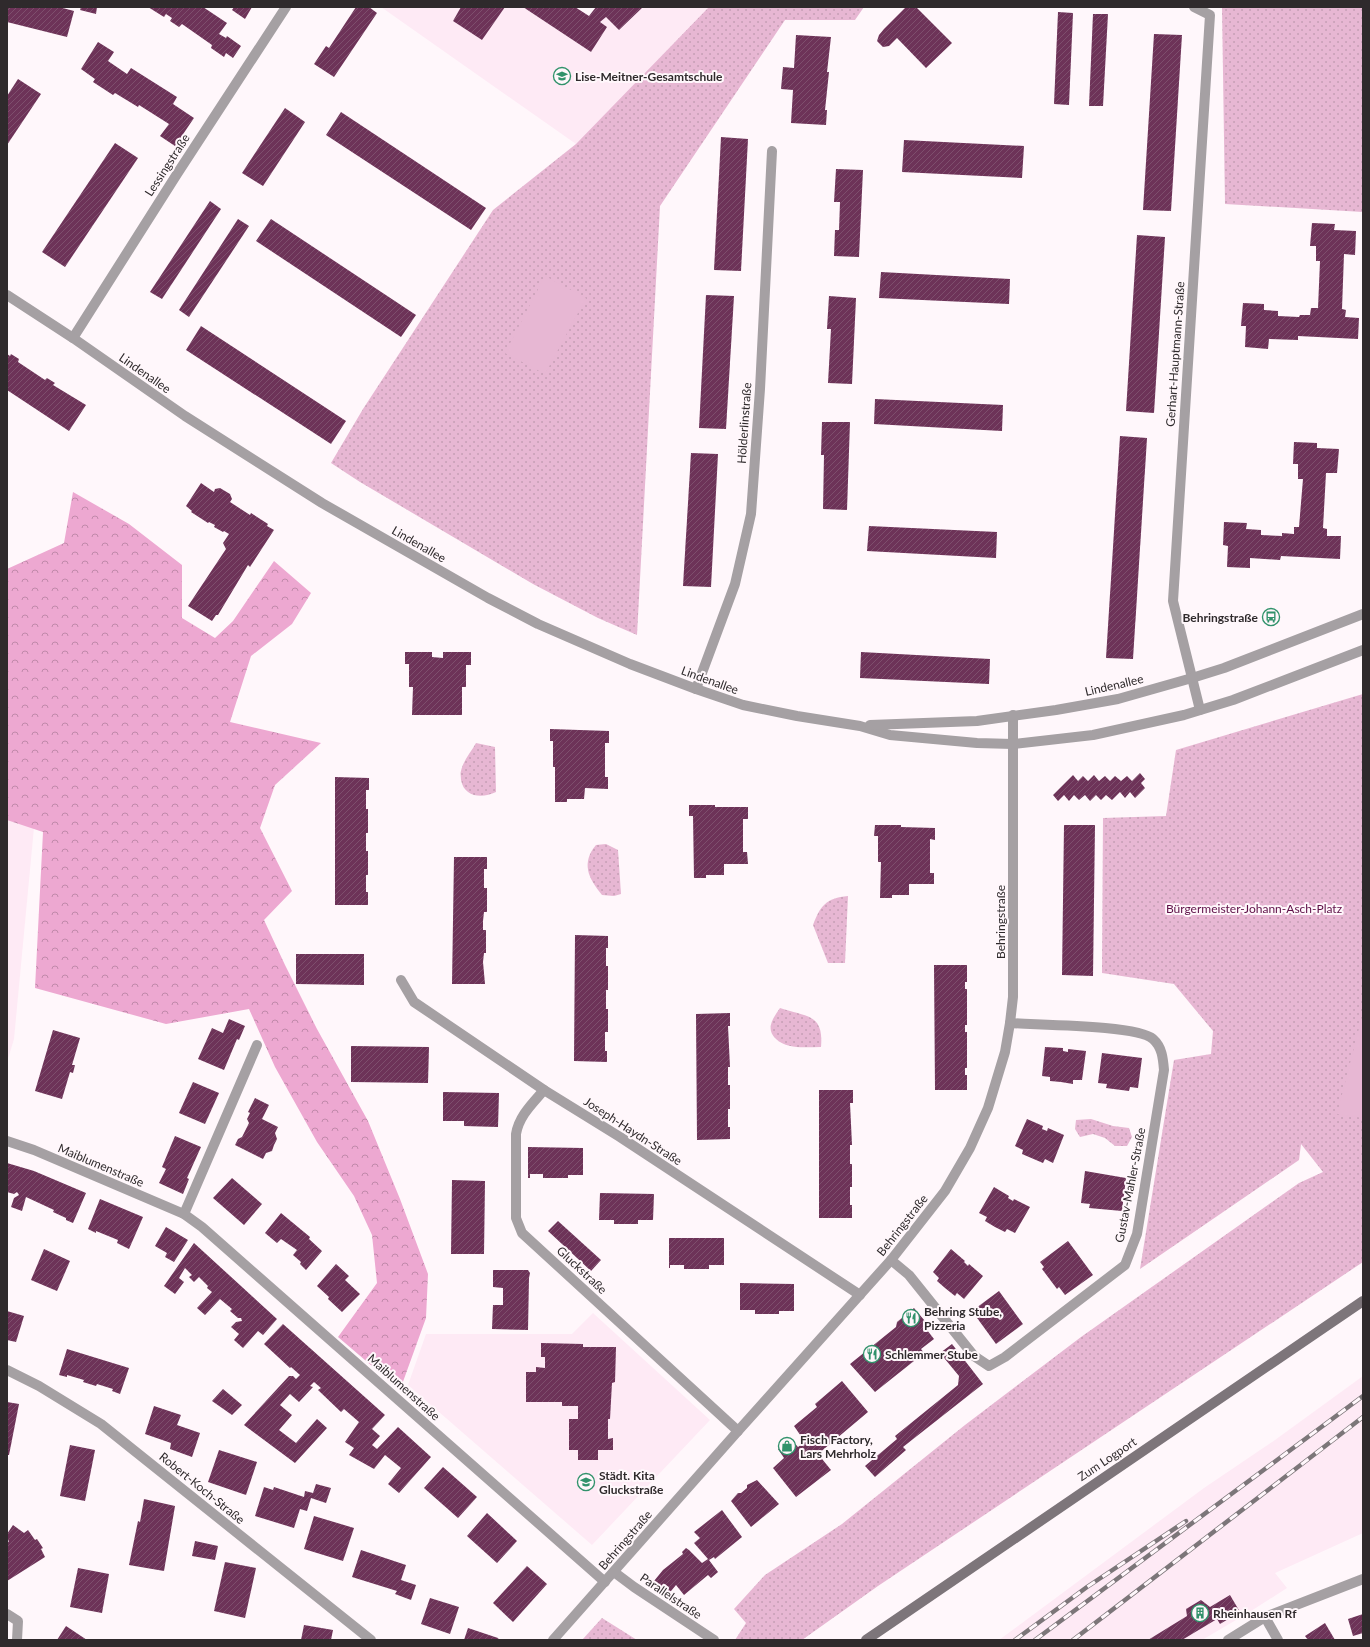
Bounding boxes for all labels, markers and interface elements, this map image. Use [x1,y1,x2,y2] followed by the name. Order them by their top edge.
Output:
[552,66,572,86] school or university icon: Lise-Meitner-Gesamtschule
[575,69,723,84] place label: Lise-Meitner-Gesamtschule
[141,131,193,199] street label: Lessingstraße
[1162,281,1188,427] street label: Gerhart-Hauptmann-Straße
[116,350,174,396] street label: Lindenallee
[734,382,754,464] street label: Hölderlinstraße
[389,523,449,565] street label: Lindenallee
[1261,607,1281,627] bus stop icon: Behringstraße
[1183,610,1259,625] place label: Behringstraße
[679,663,741,697] street label: Lindenallee
[1083,671,1145,699] street label: Lindenallee
[993,885,1008,959] street label: Behringstraße
[1166,901,1343,916] park label: Bürgermeister-Johann-Asch-Platz
[581,1094,685,1168] street label: Joseph-Haydn-Straße
[1111,1126,1149,1244] street label: Gustav-Mahler-Straße
[56,1140,146,1190] street label: Maiblumenstraße
[873,1191,931,1259] street label: Behringstraße
[554,1243,610,1297] street label: Gluckstraße
[924,1304,1002,1333] place label: Behring Stube, Pizzeria
[901,1308,921,1328] restaurant icon: Behring Stube, Pizzeria
[862,1344,882,1364] restaurant icon: Schlemmer Stube
[885,1347,979,1362] place label: Schlemmer Stube
[365,1351,443,1423] street label: Maiblumenstraße
[800,1432,876,1461] place label: Fisch Factory, Lars Mehrholz
[1075,1434,1140,1484] street label: Zum Logport
[777,1436,797,1456] shop icon: Fisch Factory, Lars Mehrholz
[156,1449,248,1527] street label: Robert-Koch-Straße
[599,1468,664,1497] place label: Städt. Kita Gluckstraße
[576,1472,596,1492] school or university icon: Städt. Kita Gluckstraße
[595,1507,655,1573] street label: Behringstraße
[637,1570,705,1622] street label: Parallelstraße
[1190,1603,1210,1623] building icon: Rheinhausen Rf
[1213,1606,1297,1621] place label: Rheinhausen Rf

